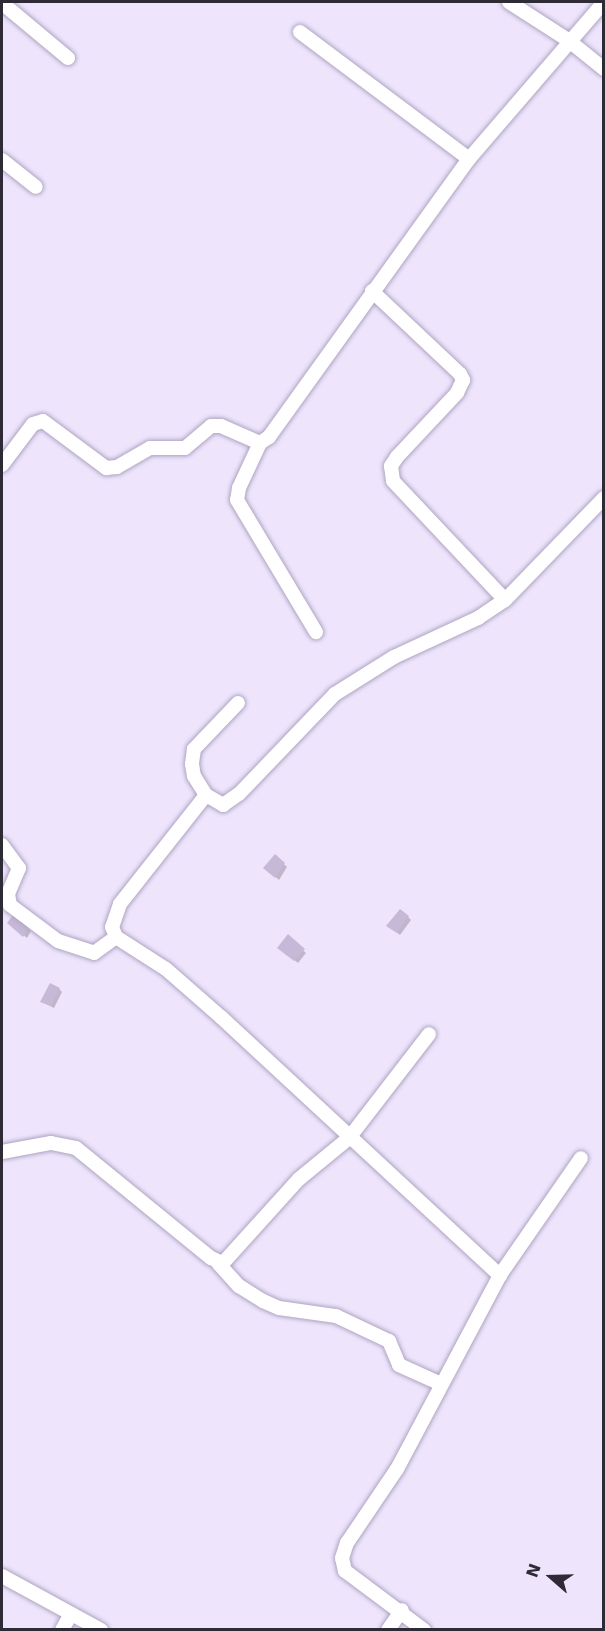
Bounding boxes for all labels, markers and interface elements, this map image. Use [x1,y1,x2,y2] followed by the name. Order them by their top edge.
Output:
[521,1547,581,1607] north arrow
[522,1561,545,1580] text: N

